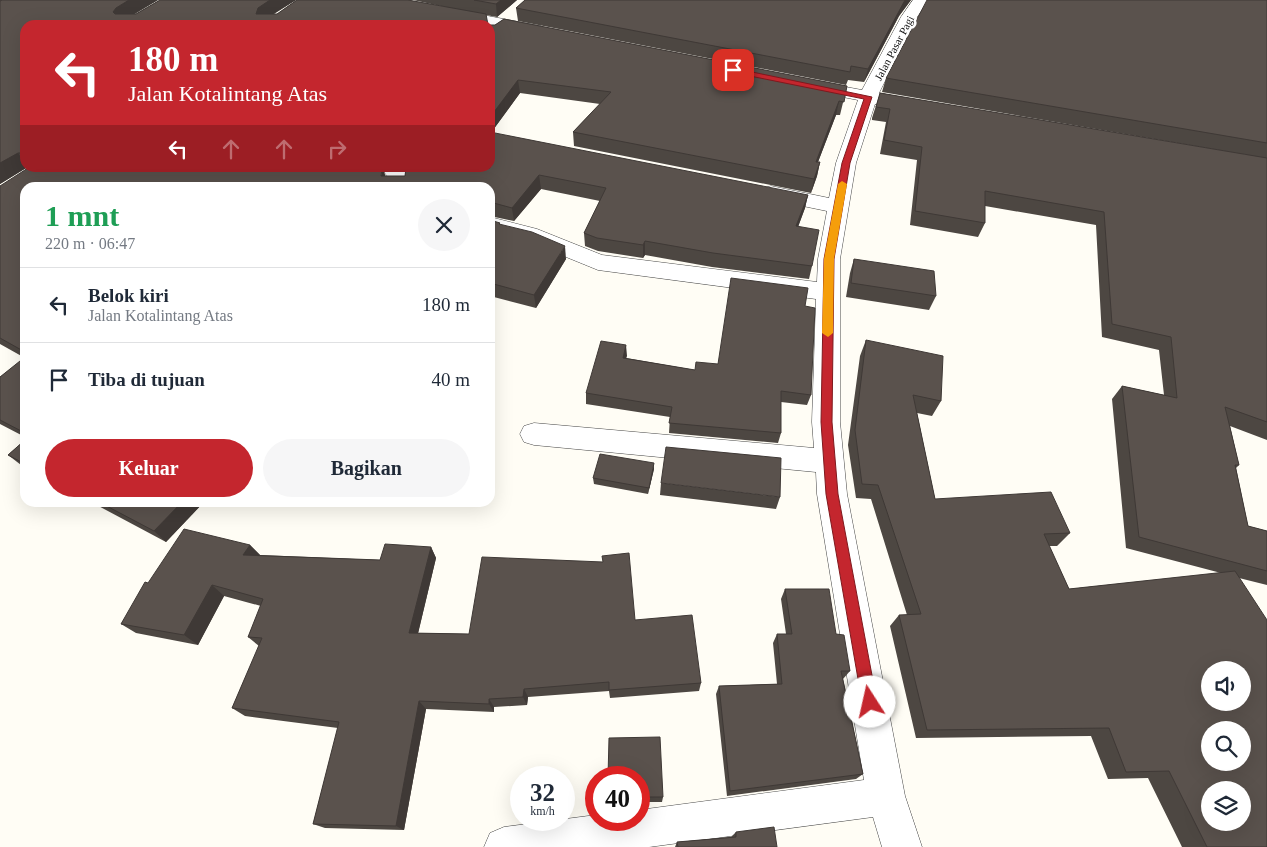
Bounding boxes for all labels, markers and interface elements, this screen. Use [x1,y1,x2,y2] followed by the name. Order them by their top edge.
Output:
[872,14,916,82] street label: Jalan Pasar Pagi
[45,40,110,105] icon: left
[128,40,218,79] text: 180 m
[712,49,754,91] pin
[719,56,747,84] icon: arrive
[128,81,327,106] text: Jalan Kotalintang Atas
[164,135,192,163] icon: left
[217,135,245,163] icon: ahead
[270,135,298,163] icon: ahead
[323,135,351,163] icon: right
[45,199,119,232] text: 1 mnt
[418,199,470,251] button: close
[45,235,135,252] text: 220 m · 06:47
[88,285,169,306] text: Belok kiri
[45,291,73,319] icon: left
[422,294,470,315] text: 180 m
[88,307,233,324] text: Jalan Kotalintang Atas
[45,366,73,394] icon: arrive
[88,369,205,390] text: Tiba di tujuan
[431,369,470,390] text: 40 m
[45,439,253,497] button: Keluar
[263,439,470,497] button: Bagikan
[1201,661,1251,831] map controls
[1201,661,1251,711] button: sound
[843,675,895,727] position arrow
[1201,721,1251,771] button: search
[585,766,650,831] speed limit sign: 40
[530,779,555,806] text: 32
[1201,781,1251,831] button: layers
[530,804,555,818] text: km/h

